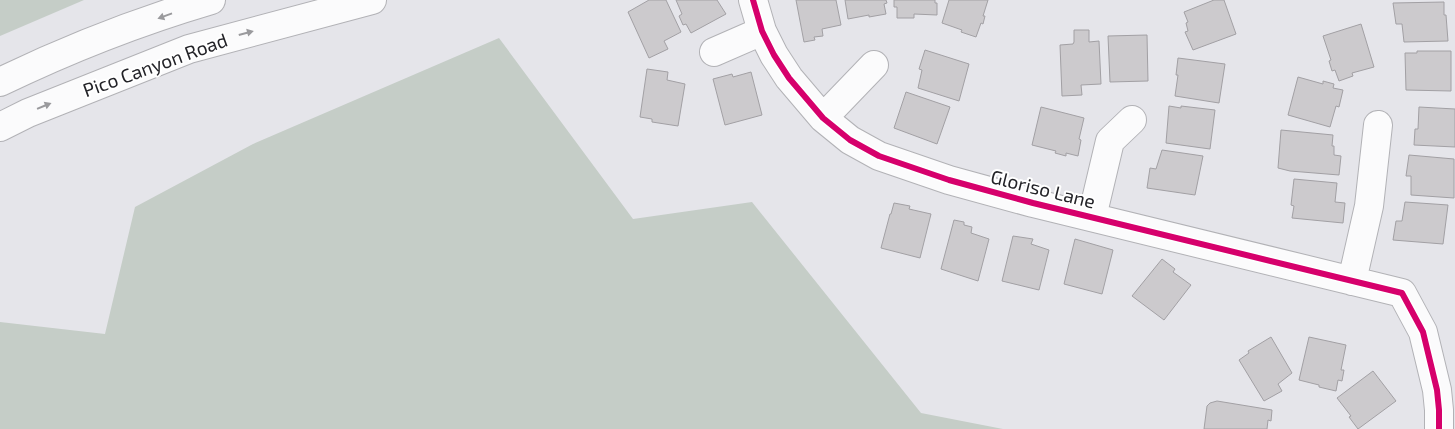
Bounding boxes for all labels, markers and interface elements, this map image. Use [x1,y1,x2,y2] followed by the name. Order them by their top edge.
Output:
[158,13,173,20] one-way arrow
[79,28,230,101] street label: Pico Canyon Road
[239,29,254,37] one-way arrow
[37,102,51,110] one-way arrow
[989,164,1098,213] street label: Gloriso Lane

